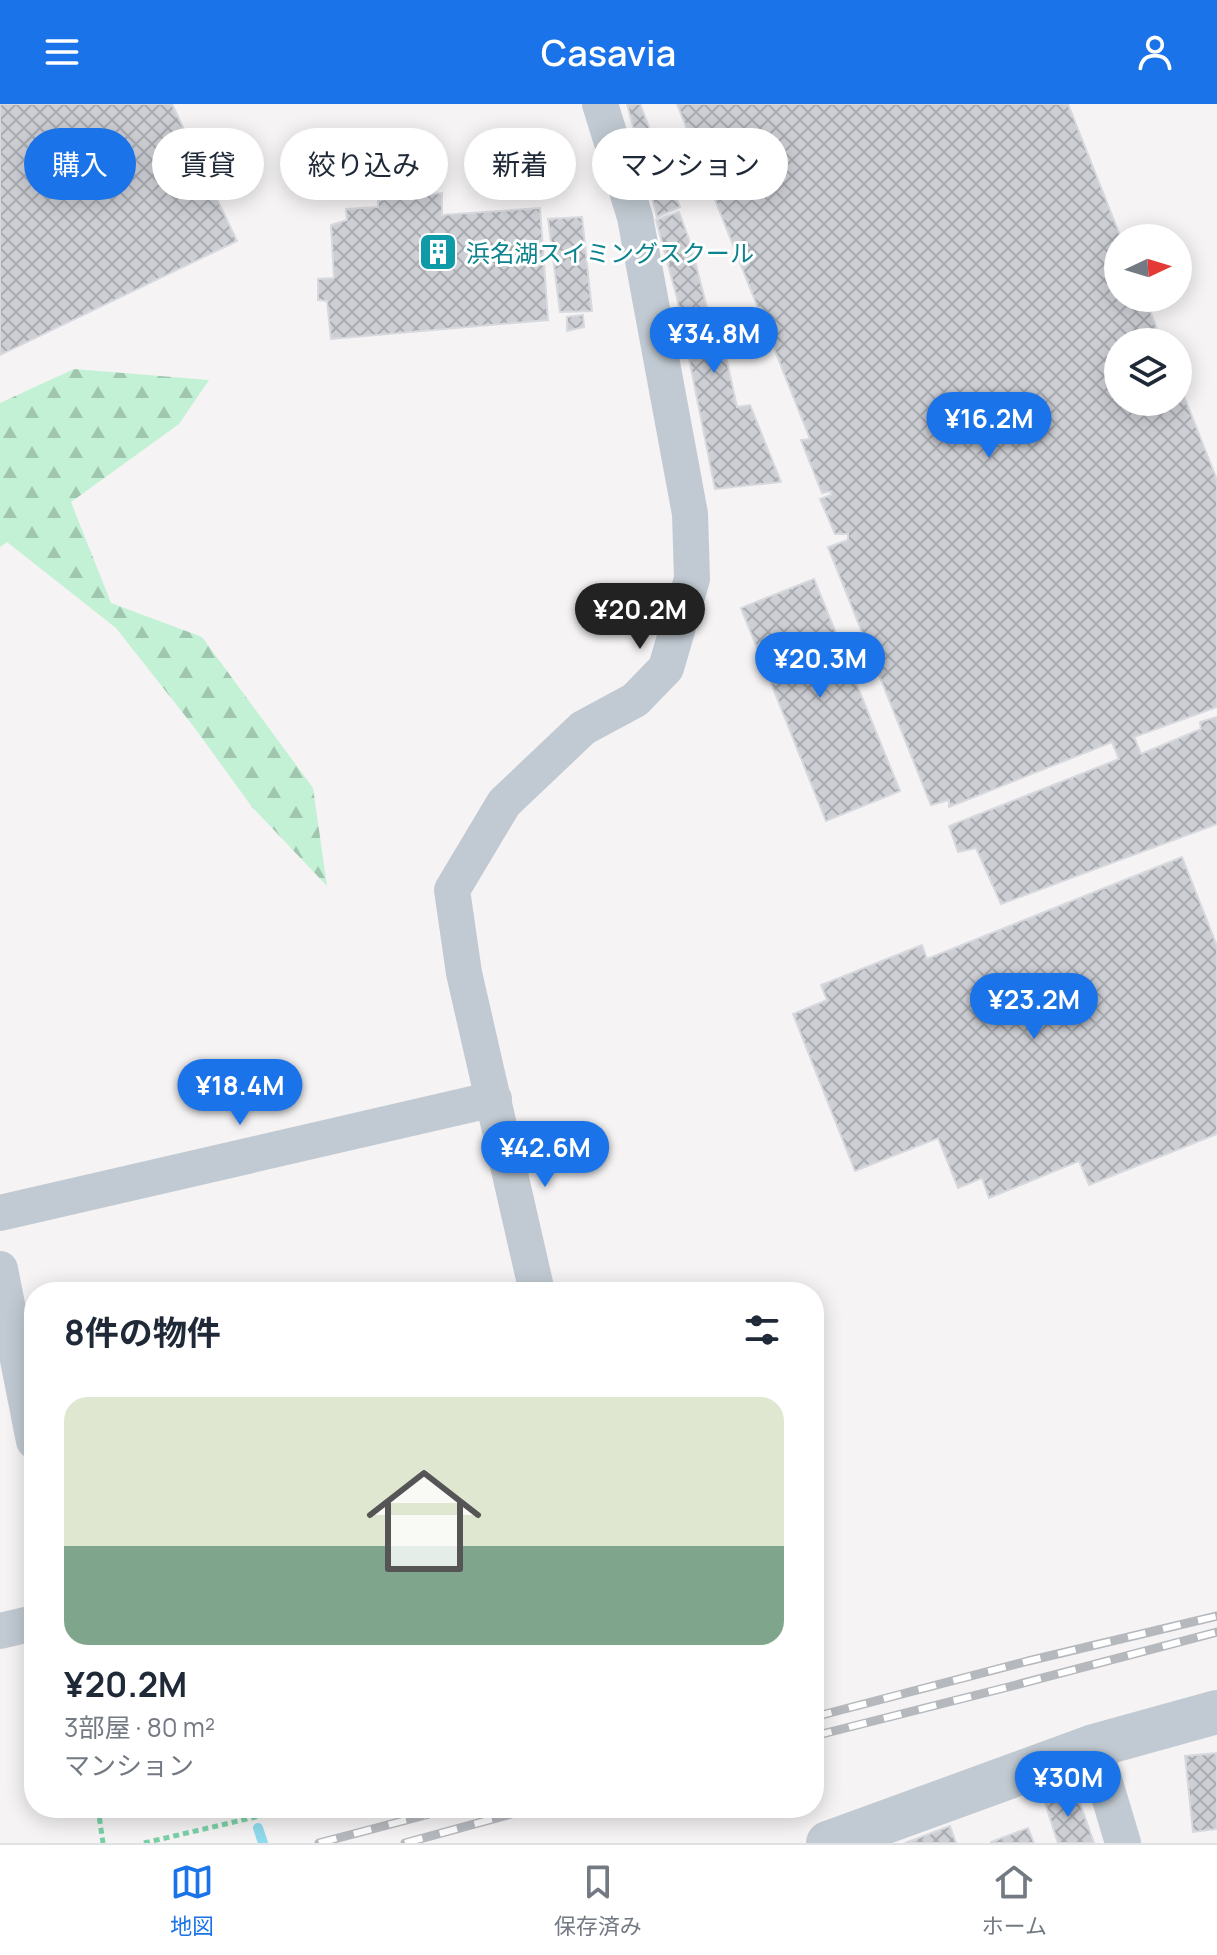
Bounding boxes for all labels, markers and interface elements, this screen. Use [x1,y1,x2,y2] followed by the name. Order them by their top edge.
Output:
[541,28,676,77] text: Casavia
[40,30,84,74] icon: menu
[1133,30,1177,74] icon: person
[24,128,136,200] chip: 購入
[152,128,264,200] chip: 賃貸
[280,128,448,200] chip: 絞り込み
[464,128,576,200] chip: 新着
[592,128,788,200] chip: マンション
[1104,224,1192,312] north arrow
[1104,224,1192,416] map controls
[417,231,459,273] building icon: 浜名湖スイミングスクール
[466,236,754,269] place label: 浜名湖スイミングスクール
[649,307,779,375] pin: ¥34.8M
[668,315,760,351] text: ¥34.8M
[1104,328,1192,416] button: layers
[924,392,1054,460] pin: ¥16.2M
[944,400,1034,436] text: ¥16.2M
[575,583,705,651] pin: ¥20.2M
[593,591,687,627] text: ¥20.2M
[755,632,885,700] pin: ¥20.3M
[773,640,867,676] text: ¥20.3M
[969,973,1099,1041] pin: ¥23.2M
[988,981,1080,1017] text: ¥23.2M
[175,1059,305,1127] pin: ¥18.4M
[195,1067,285,1103] text: ¥18.4M
[480,1121,610,1189] pin: ¥42.6M
[499,1129,591,1165] text: ¥42.6M
[740,1308,784,1352] icon: filters
[64,1309,221,1355] text: 8件の物件
[352,1449,496,1593] icon: home
[64,1661,187,1707] text: ¥20.2M
[64,1709,215,1745] text: 3部屋 · 80 m²
[64,1747,194,1783] text: マンション
[1021,1751,1115,1819] pin: ¥30M
[1033,1759,1103,1795] text: ¥30M
[170,1860,214,1941] tab: 地図
[554,1860,642,1941] tab: 保存済み
[982,1860,1047,1941] tab: ホーム

